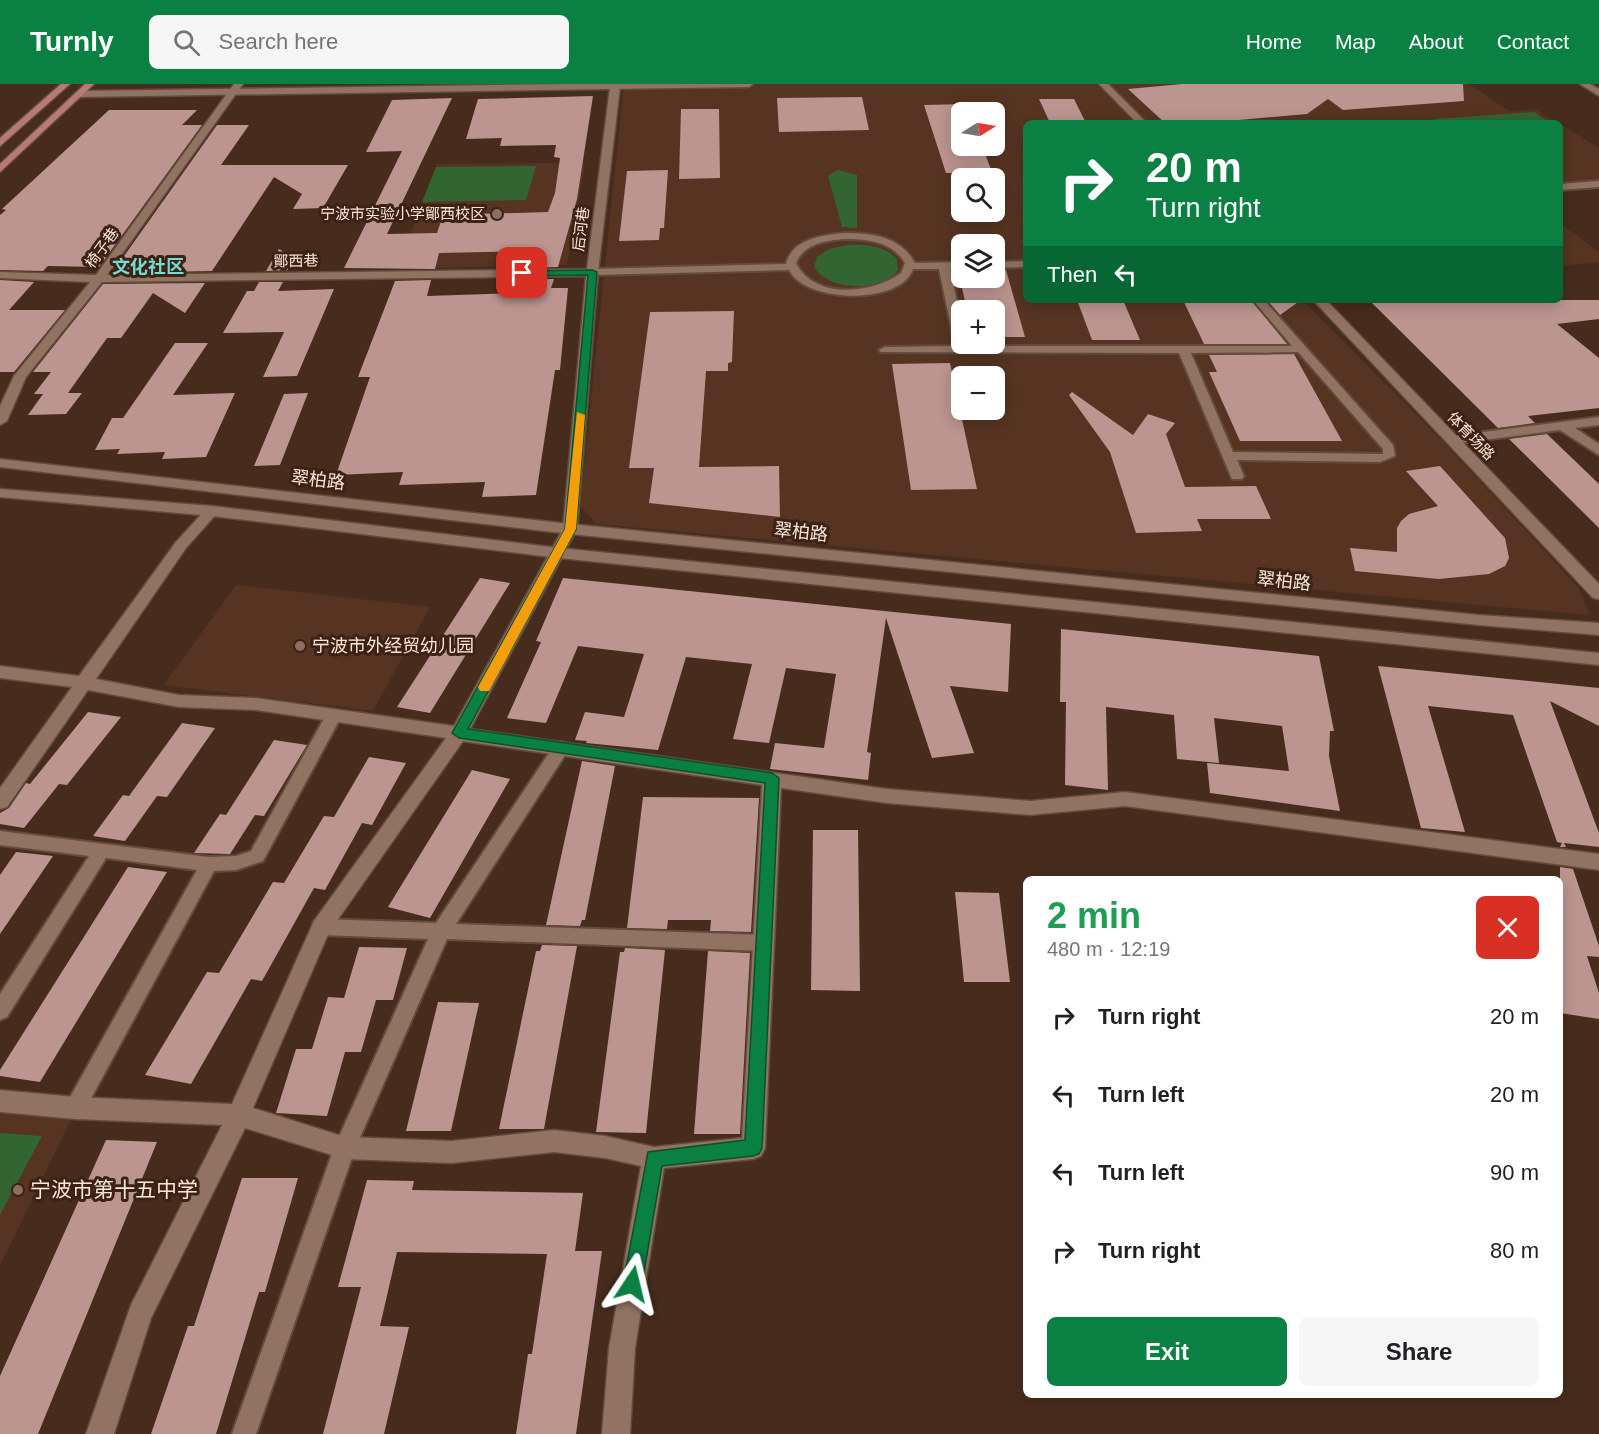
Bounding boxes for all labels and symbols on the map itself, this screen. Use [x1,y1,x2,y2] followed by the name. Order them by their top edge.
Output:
[951,102,1005,156] north arrow
[320,205,485,222] place label: 宁波市实验小学鄮西校区
[569,206,592,252] street label: 后河巷
[490,207,504,221] marker: 宁波市实验小学鄮西校区
[81,225,122,271] street label: 椅子巷
[496,247,547,298] pin
[273,252,319,269] street label: 鄮西巷
[112,257,184,277] district label: 文化社区
[1444,408,1498,463] street label: 体育场路
[290,467,346,493] street label: 翠柏路
[773,519,829,545] street label: 翠柏路
[1256,568,1312,594] street label: 翠柏路
[312,636,474,656] place label: 宁波市外经贸幼儿园
[293,639,307,653] marker: 宁波市外经贸幼儿园
[30,1178,198,1201] place label: 宁波市第十五中学
[11,1183,25,1197] marker: 宁波市第十五中学
[600,1252,664,1316] position arrow

